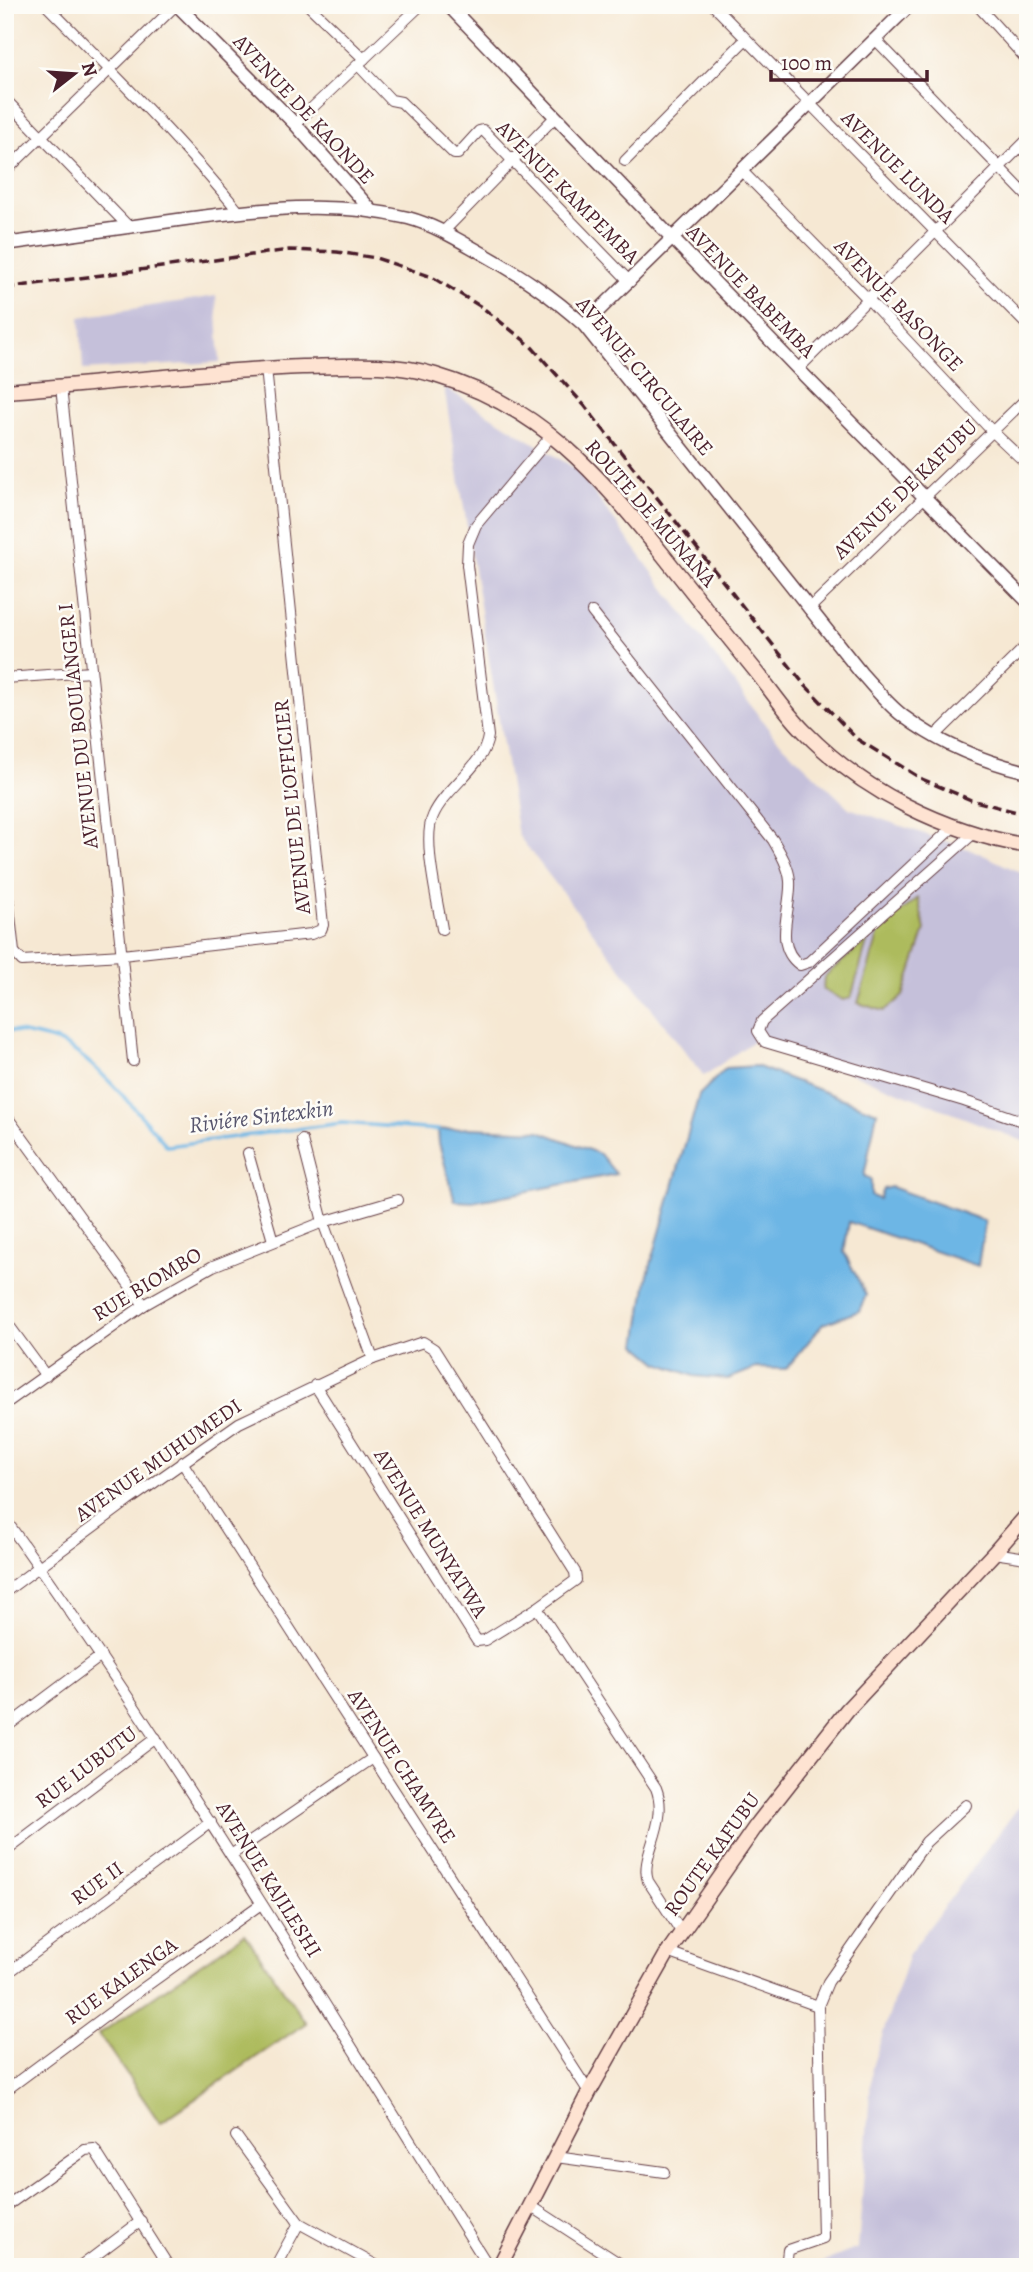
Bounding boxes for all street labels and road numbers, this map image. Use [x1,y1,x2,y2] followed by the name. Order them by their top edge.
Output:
[226,27,381,190] street label: AVENUE DE KAONDE
[835,104,961,230] street label: AVENUE LUNDA
[489,113,646,270] street label: AVENUE KAMPEMBA
[679,218,822,364] street label: AVENUE BABEMBA
[828,232,970,378] street label: AVENUE BASONGE
[569,290,720,461] street label: AVENUE CIRCULAIRE
[826,413,983,566] street label: AVENUE DE KAFUBU
[579,433,723,593] street label: ROUTE DE MUNANA
[51,602,105,851] street label: AVENUE DU BOULANGER I
[267,698,317,917] street label: AVENUE DE L'OFFICIER
[87,1240,207,1328] street label: RUE BIOMBO
[68,1392,247,1529] street label: AVENUE MUHUMEDI
[367,1442,495,1623] street label: AVENUE MUNYATWA
[341,1682,463,1849] street label: AVENUE CHAMVRE
[29,1719,143,1815] street label: RUE LUBUTU
[658,1787,766,1921] street label: ROUTE KAFUBU
[209,1795,328,1962] street label: AVENUE KAJILESHI
[65,1854,129,1912] street label: RUE II
[59,1930,183,2031] street label: RUE KALENGA

